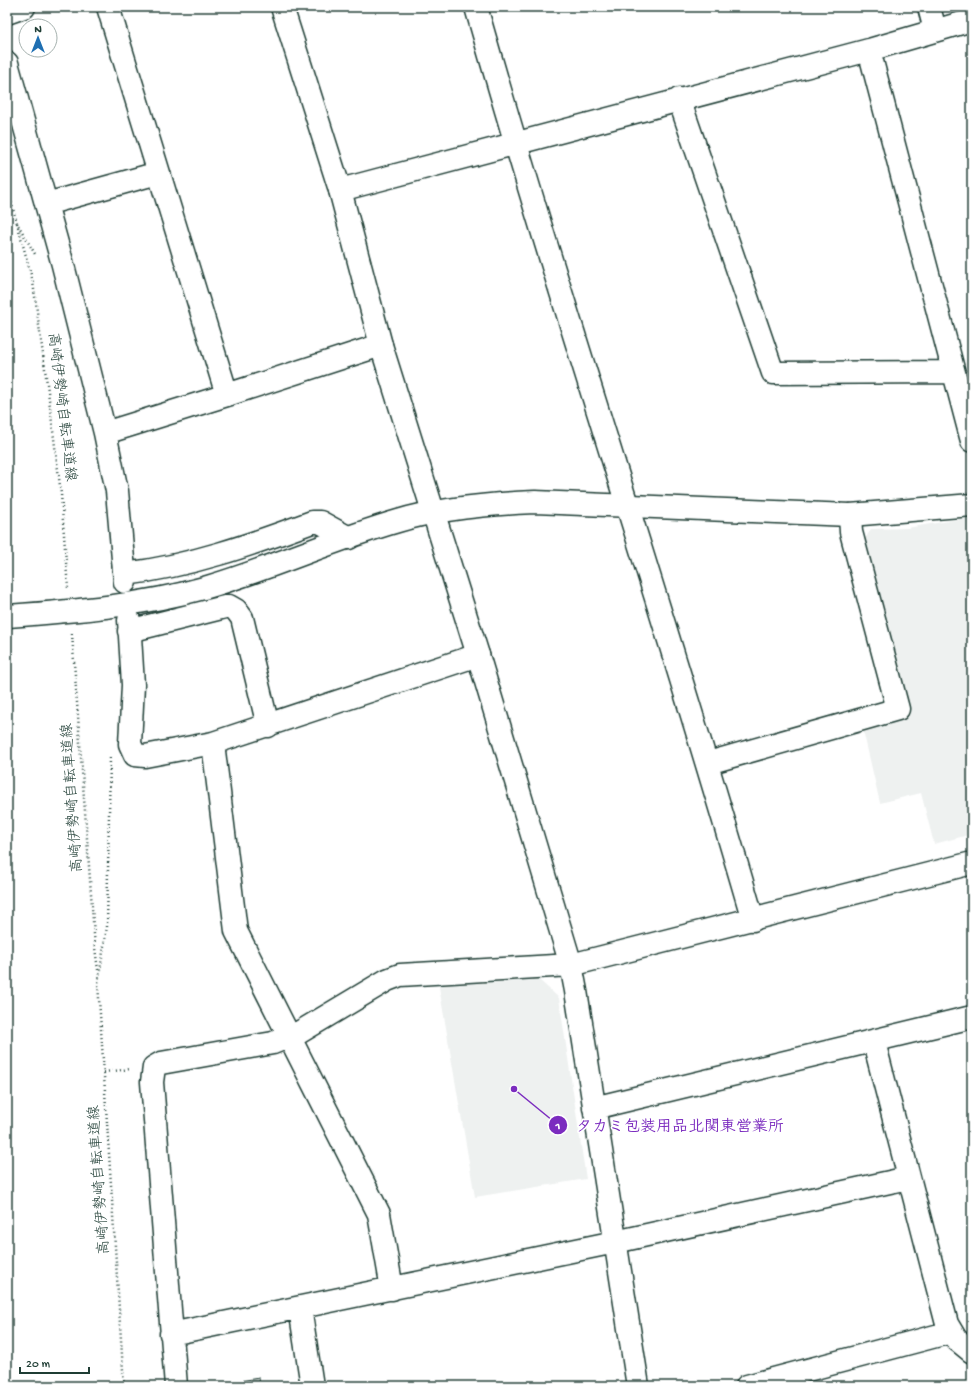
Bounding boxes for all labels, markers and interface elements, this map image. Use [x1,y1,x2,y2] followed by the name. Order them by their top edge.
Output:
[18,18,58,58] north arrow
[34,24,42,36] text: N
[43,331,80,483] street label: 高崎伊勢崎自転車道線
[58,723,87,874] street label: 高崎伊勢崎自転車道線
[85,1105,114,1256] street label: 高崎伊勢崎自転車道線
[548,1111,792,1139] callout: タカミ包装用品北関東営業所
[576,1117,784,1138] text: タカミ包装用品北関東営業所
[555,1120,561,1134] text: 1
[20,1349,89,1375] scale bar
[26,1358,51,1372] text: 20 m

